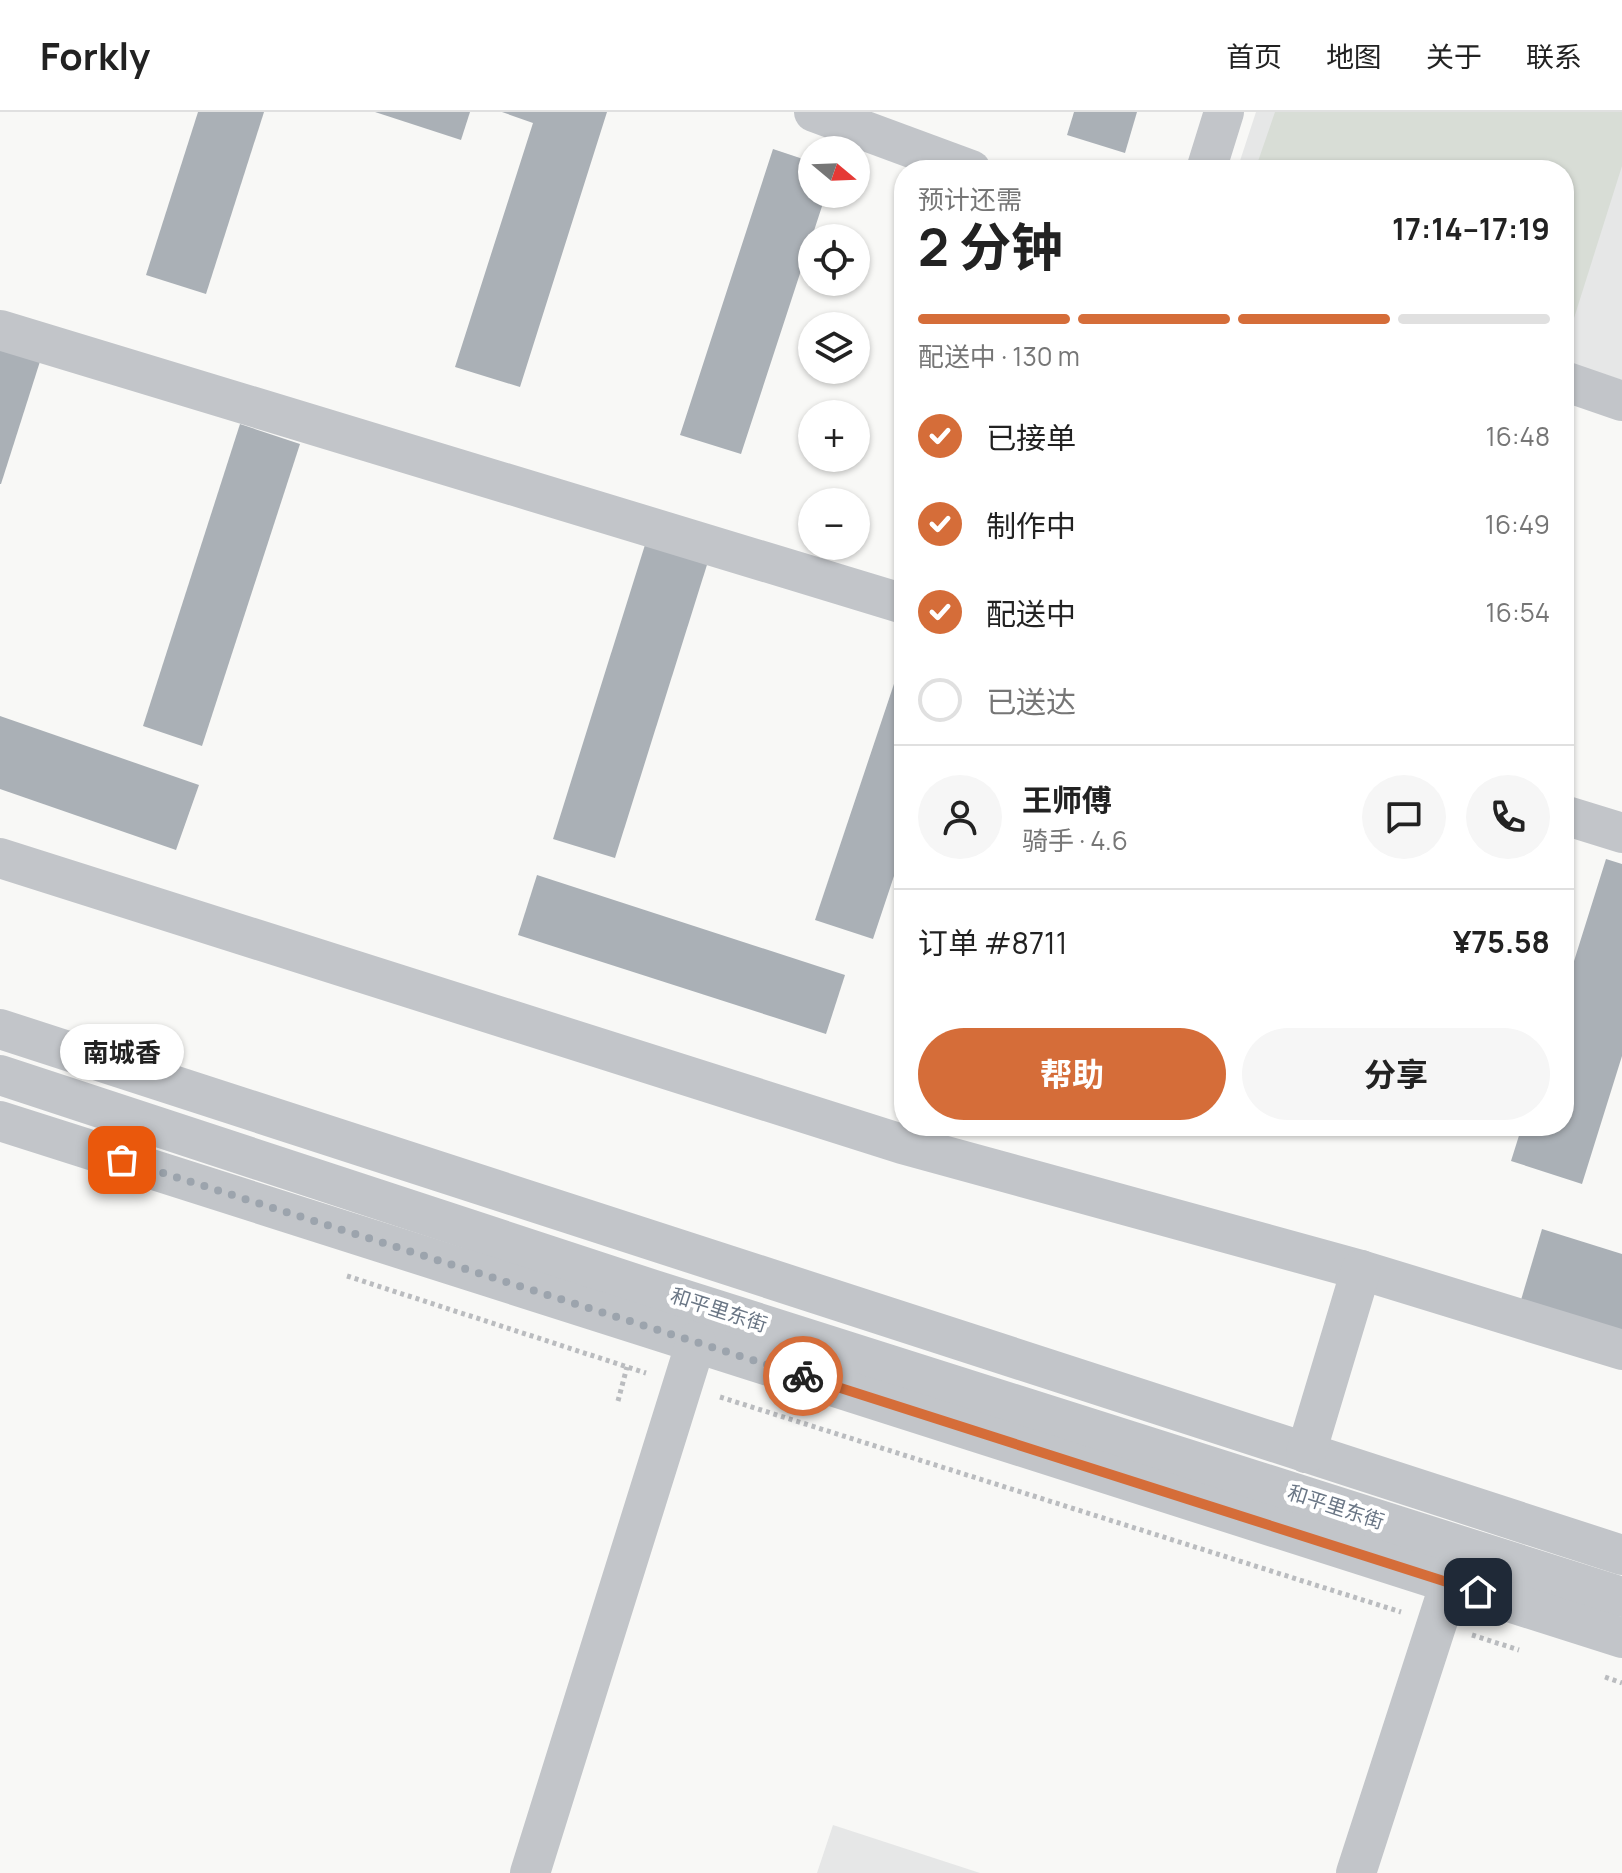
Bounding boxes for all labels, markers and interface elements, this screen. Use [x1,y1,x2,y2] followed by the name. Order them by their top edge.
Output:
[40,29,150,81] text: Forkly
[1226,37,1282,75] text: 首页
[1326,37,1382,75] text: 地图
[1426,37,1482,75] text: 关于
[1526,37,1582,75] text: 联系
[798,136,870,208] north arrow
[798,136,870,560] map controls
[918,181,1022,217] text: 预计还需
[1392,208,1550,249] text: 17:14–17:19
[918,211,1063,282] text: 2 分钟
[798,224,870,296] button: locate
[798,312,870,384] button: layers
[918,338,1080,374] text: 配送中 · 130 m
[798,400,870,472] button: +
[918,414,962,458] icon: check
[986,417,1076,458] text: 已接单
[1486,418,1550,454] text: 16:48
[798,488,870,560] button: −
[918,502,962,546] icon: check
[986,505,1076,546] text: 制作中
[1485,506,1550,542] text: 16:49
[918,590,962,634] icon: check
[986,593,1076,634] text: 配送中
[1486,594,1550,630] text: 16:54
[986,681,1076,722] text: 已送达
[918,775,1002,859] button: person
[1362,775,1446,859] button: chat
[1466,775,1550,859] button: phone
[1022,779,1112,820] text: 王师傅
[1022,822,1128,858] text: 骑手 · 4.6
[1453,921,1550,962] text: ¥75.58
[918,922,1068,963] text: 订单 #8711
[60,1024,184,1080] callout: 南城香
[918,1028,1226,1120] button: 帮助
[1242,1028,1550,1120] button: 分享
[83,1034,161,1070] text: 南城香
[88,1126,156,1194] pin
[100,1138,144,1182] icon: bag
[667,1281,771,1338] street label: 和平里东街
[763,1336,843,1416] courier
[781,1354,825,1398] icon: bike
[1284,1478,1388,1535] street label: 和平里东街
[1444,1558,1512,1626] pin
[1456,1570,1500,1614] icon: home

